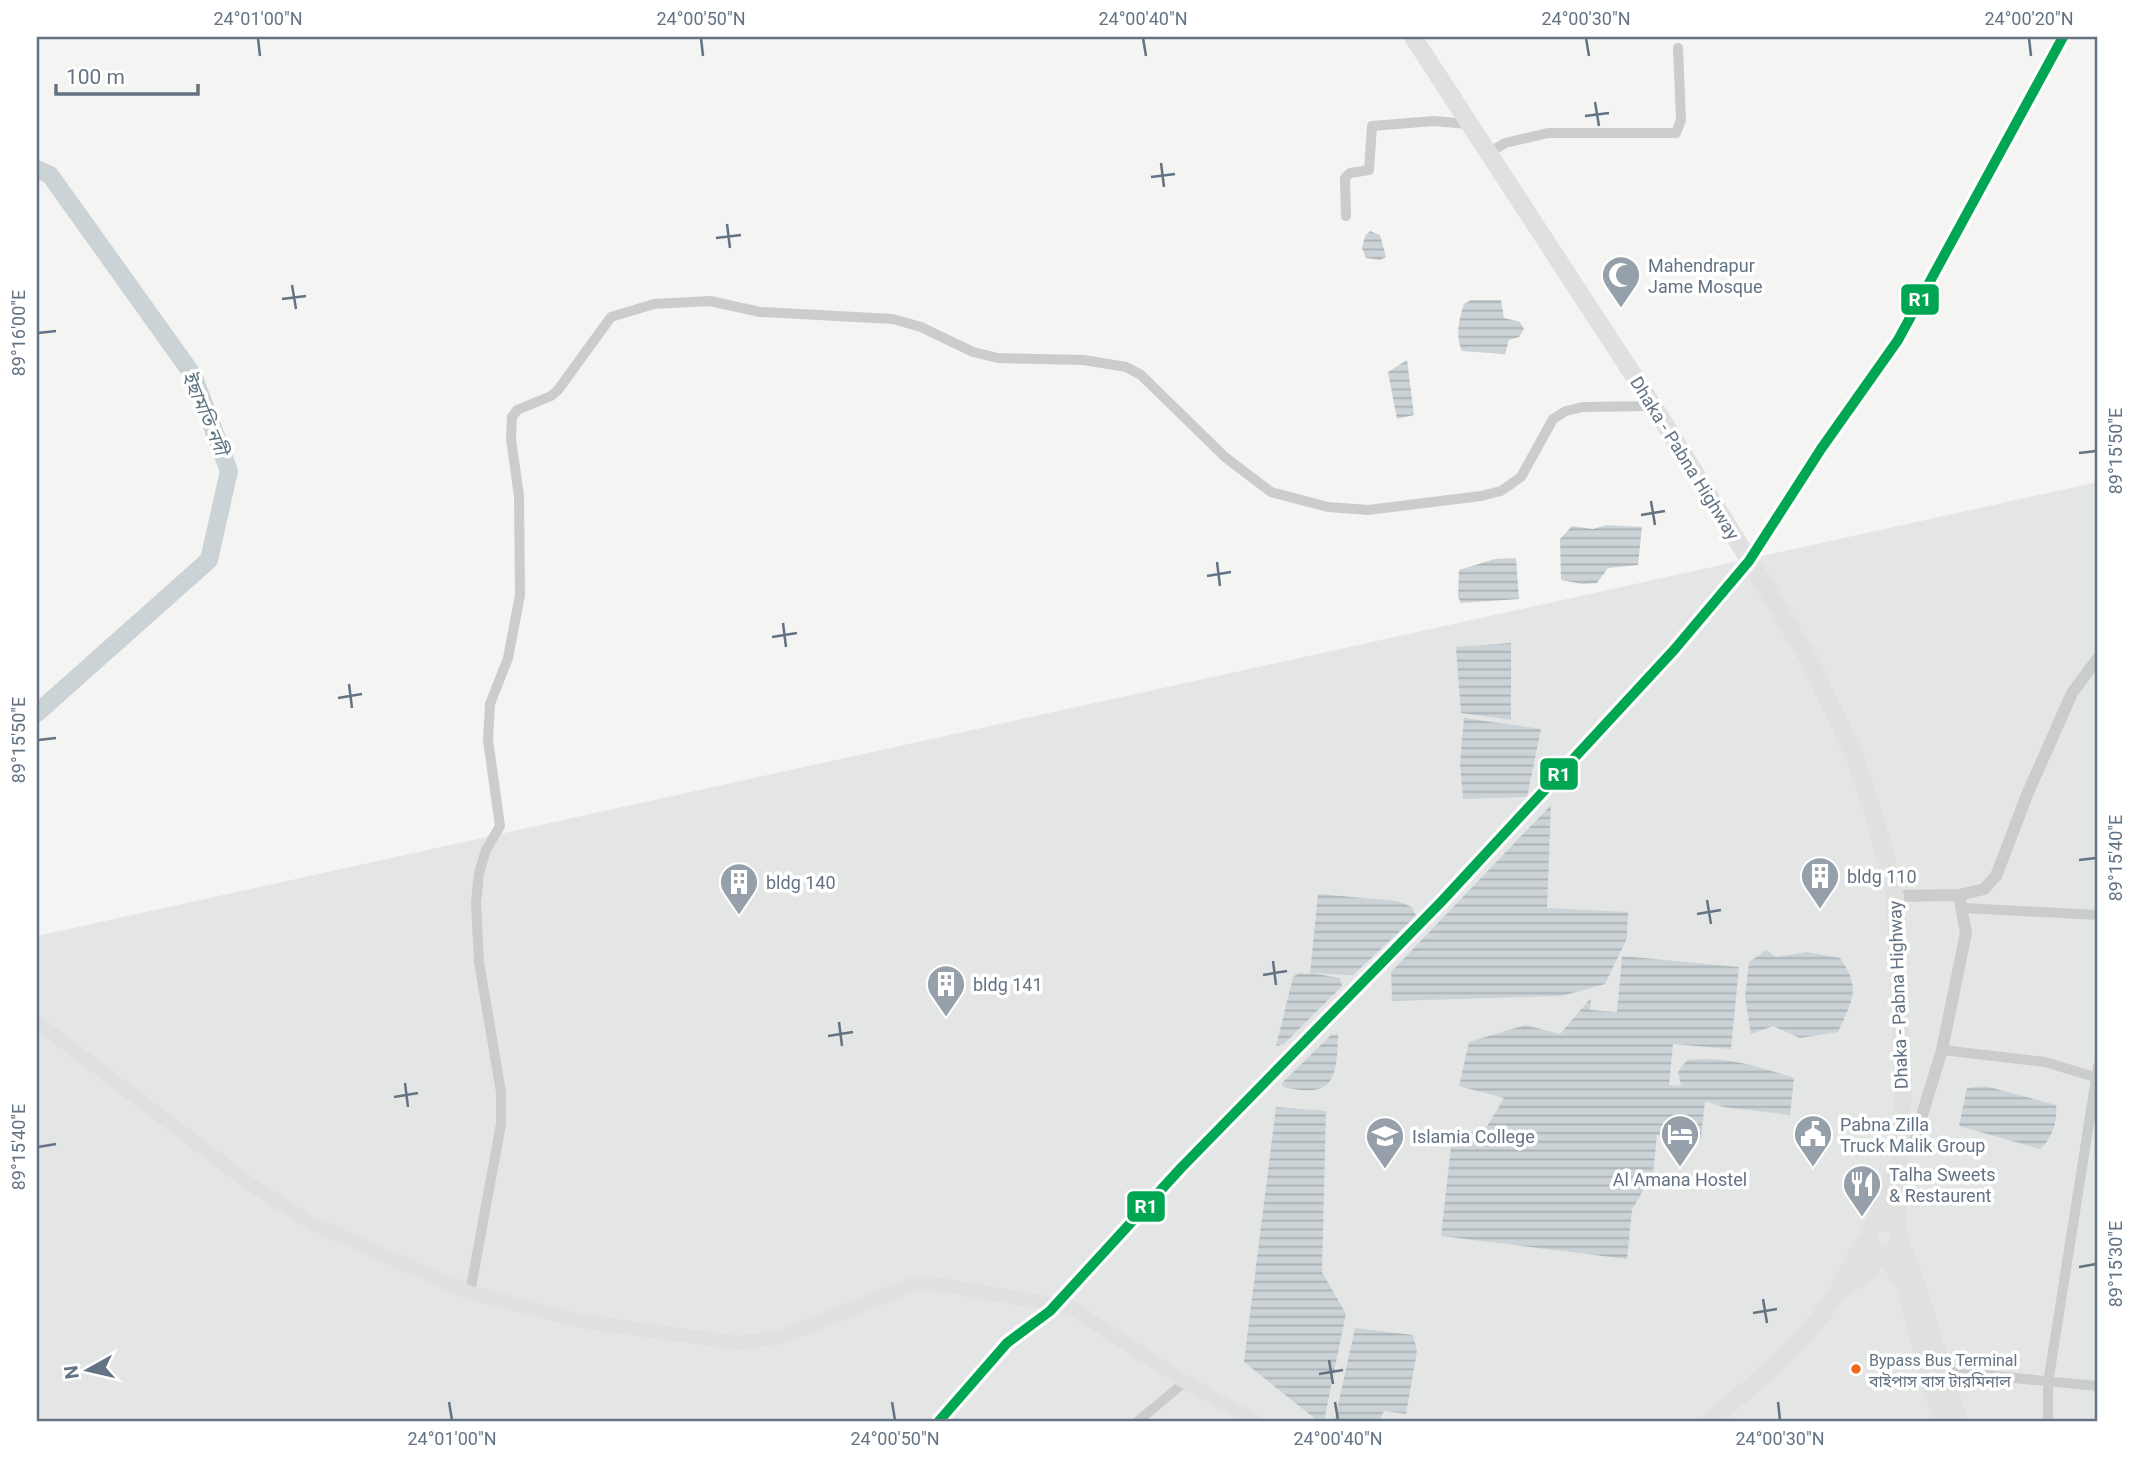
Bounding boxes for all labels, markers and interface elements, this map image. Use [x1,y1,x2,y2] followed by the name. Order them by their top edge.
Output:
[213,8,303,29] text: 24°01'00"N
[656,8,746,29] text: 24°00'50"N
[1098,8,1188,29] text: 24°00'40"N
[1541,8,1631,29] text: 24°00'30"N
[1984,8,2074,29] text: 24°00'20"N
[56,52,198,96] scale bar
[66,65,125,89] text: 100 m
[1600,254,1642,309] mosque icon: Mahendrapur Jame Mosque
[1648,255,1763,297] place label: Mahendrapur Jame Mosque
[1900,283,1940,316] line badge: R1
[1908,288,1932,311] text: R1
[8,290,29,376] text: 89°16'00"E
[177,368,234,462] water label: ইছামতি নদী
[1626,372,1744,544] street label: Dhaka - Pabna Highway
[2105,408,2126,494] text: 89°15'50"E
[8,697,29,783] text: 89°15'50"E
[1539,757,1579,791] line badge: R1
[1547,763,1571,786] text: R1
[2105,815,2126,901] text: 89°15'40"E
[1799,855,1841,910] building icon: bldg 110
[718,861,760,916] building icon: bldg 140
[1847,866,1917,887] place label: bldg 110
[766,872,836,893] place label: bldg 140
[1884,900,1912,1090] street label: Dhaka - Pabna Highway
[925,963,967,1018] building icon: bldg 141
[973,974,1043,995] place label: bldg 141
[8,1104,29,1190] text: 89°15'40"E
[1659,1113,1701,1168] hotel icon: Al Amana Hostel
[1792,1113,1834,1168] public building icon: Pabna Zilla Truck Malik Group
[1840,1114,1985,1156] place label: Pabna Zilla Truck Malik Group
[1364,1115,1406,1170] school or university icon: Islamia College
[1412,1126,1535,1147] place label: Islamia College
[1841,1163,1883,1218] restaurant icon: Talha Sweets & Restaurent
[1889,1164,1996,1206] place label: Talha Sweets & Restaurent
[1613,1169,1747,1190] place label: Al Amana Hostel
[1126,1190,1166,1223] line badge: R1
[1134,1195,1158,1218] text: R1
[2105,1221,2126,1307] text: 89°15'30"E
[52,1336,122,1406] north arrow
[1868,1351,2017,1391] place label: Bypass Bus Terminal বাইপাস বাস টারমিনাল
[1849,1362,1863,1376] marker: Bypass Bus Terminal বাইপাস বাস টারমিনাল
[59,1364,84,1381] text: N
[407,1428,497,1449] text: 24°01'00"N
[850,1428,940,1449] text: 24°00'50"N
[1293,1428,1383,1449] text: 24°00'40"N
[1735,1428,1825,1449] text: 24°00'30"N

